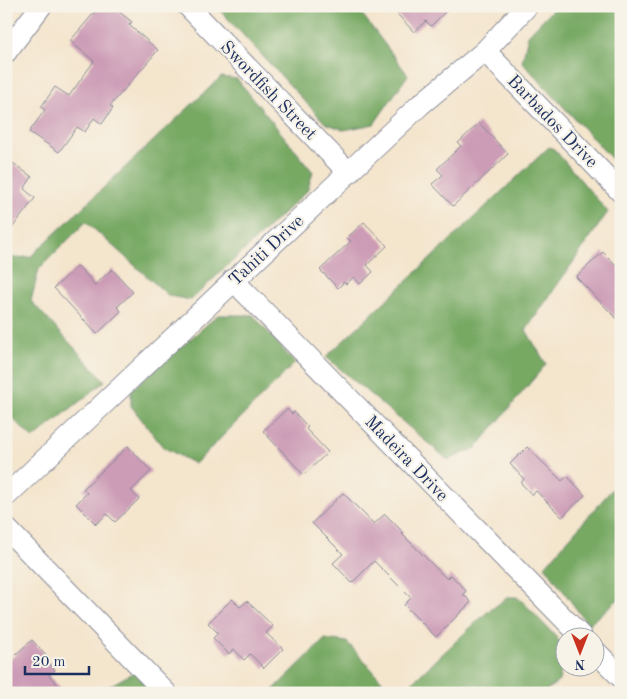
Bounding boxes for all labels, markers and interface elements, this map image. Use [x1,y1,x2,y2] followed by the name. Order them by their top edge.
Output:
[217,38,320,144] street label: Swordfish Street
[504,72,601,172] street label: Barbados Drive
[226,212,308,290] street label: Tahiti Drive
[361,412,451,505] street label: Madeira Drive
[554,626,604,676] north arrow
[25,644,89,676] scale bar
[32,655,66,670] text: 20 m
[574,657,585,671] text: N

